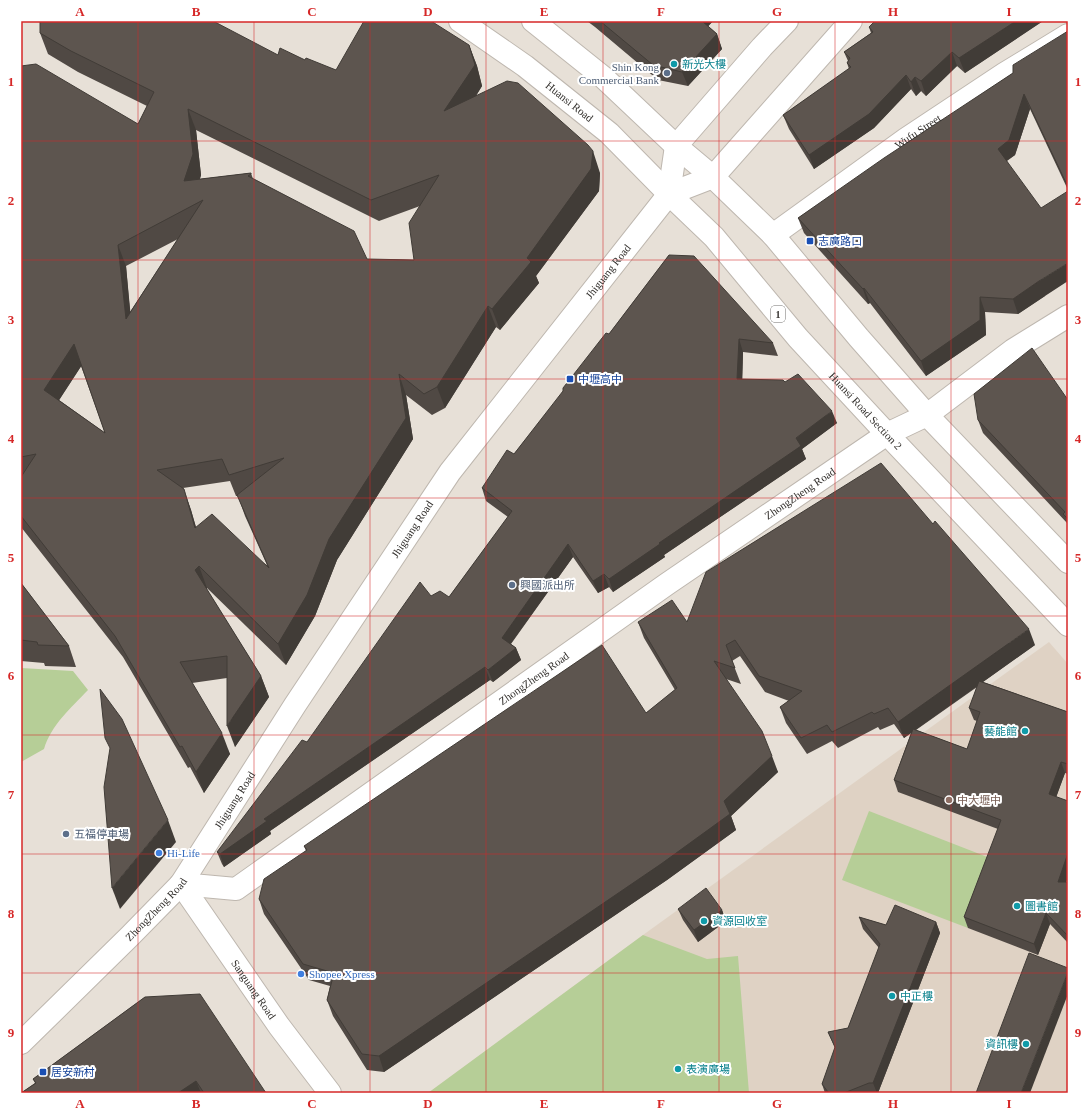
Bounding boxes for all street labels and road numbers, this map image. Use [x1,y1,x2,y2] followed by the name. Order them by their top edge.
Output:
[543,79,596,124] street label: Huansi Road
[892,112,943,151] street label: Wufu Street
[583,241,633,301] street label: Jhiguang Road
[771,306,785,322] road number: 1
[827,370,904,452] street label: Huansi Road Section 2
[762,465,838,522] street label: ZhongZheng Road
[389,498,435,560] street label: Jhiguang Road
[496,649,571,707] street label: ZhongZheng Road
[212,769,257,831] street label: Jhiguang Road
[123,875,189,943] street label: ZhongZheng Road
[229,957,279,1022] street label: Sanguang Road

